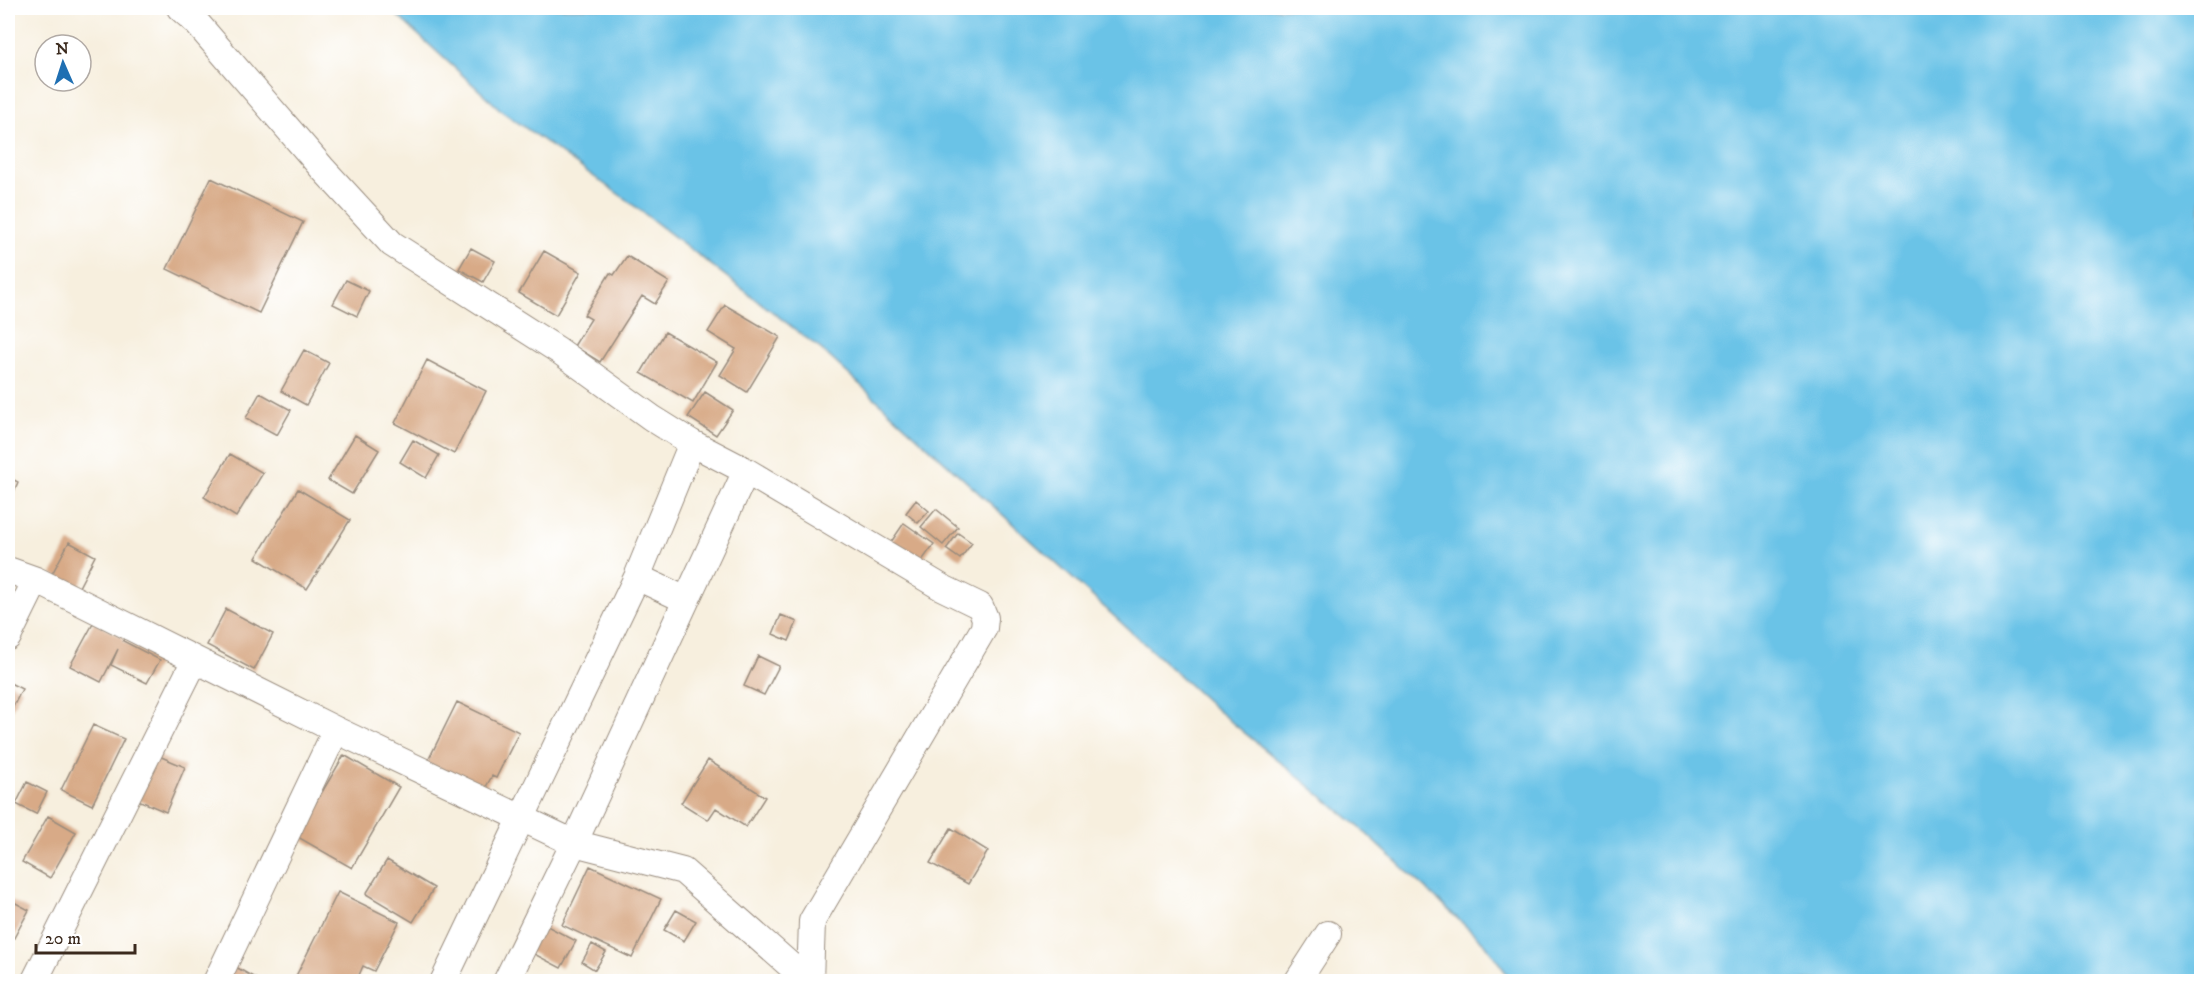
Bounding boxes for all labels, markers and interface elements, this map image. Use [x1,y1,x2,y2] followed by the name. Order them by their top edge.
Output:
[33,33,93,93] north arrow
[55,39,69,59] text: N
[36,917,135,955] scale bar
[45,928,81,950] text: 20 m

